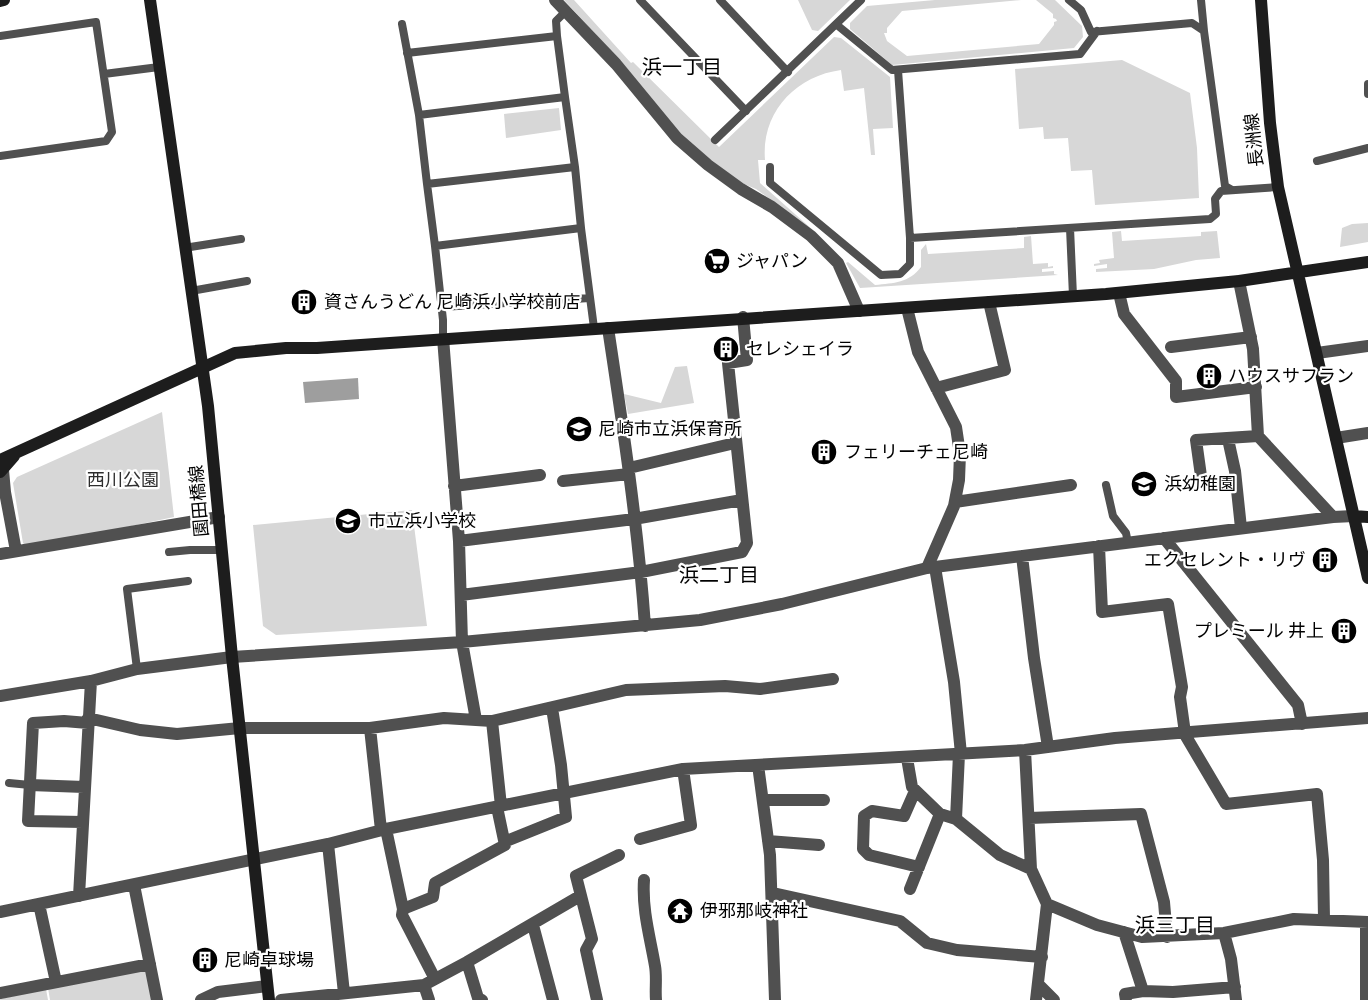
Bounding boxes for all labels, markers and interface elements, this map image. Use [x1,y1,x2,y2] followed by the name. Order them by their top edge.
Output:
[642,55,722,79] district label: 浜一丁目
[1240,112,1267,168] street label: 長洲線
[702,246,732,276] supermarket icon: ジャパン
[736,250,808,271] place label: ジャパン
[289,287,319,317] building icon: 資さんうどん 尼崎浜小学校前店
[324,291,580,312] place label: 資さんうどん 尼崎浜小学校前店
[711,334,741,364] building icon: セレシェイラ
[746,338,854,359] place label: セレシェイラ
[1194,361,1224,391] building icon: ハウスサフラン
[1228,365,1354,386] place label: ハウスサフラン
[564,414,594,444] school or university icon: 尼崎市立浜保育所
[598,418,742,439] place label: 尼崎市立浜保育所
[809,437,839,467] building icon: フェリーチェ尼崎
[844,441,988,462] place label: フェリーチェ尼崎
[185,464,212,538] street label: 園田橋線
[87,469,159,490] park label: 西川公園
[1129,469,1159,499] school or university icon: 浜幼稚園
[1164,473,1236,494] place label: 浜幼稚園
[333,506,363,536] school or university icon: 市立浜小学校
[368,510,476,531] place label: 市立浜小学校
[1310,545,1340,575] building icon: エクセレント・リヴ
[1144,549,1306,570] place label: エクセレント・リヴ
[679,563,759,587] district label: 浜二丁目
[1329,616,1359,646] building icon: プレミール 井上
[1194,620,1324,641] place label: プレミール 井上
[665,896,695,926] temple icon: 伊邪那岐神社
[700,900,808,921] place label: 伊邪那岐神社
[1135,913,1215,937] district label: 浜三丁目
[190,945,220,975] building icon: 尼崎卓球場
[224,949,314,970] place label: 尼崎卓球場

